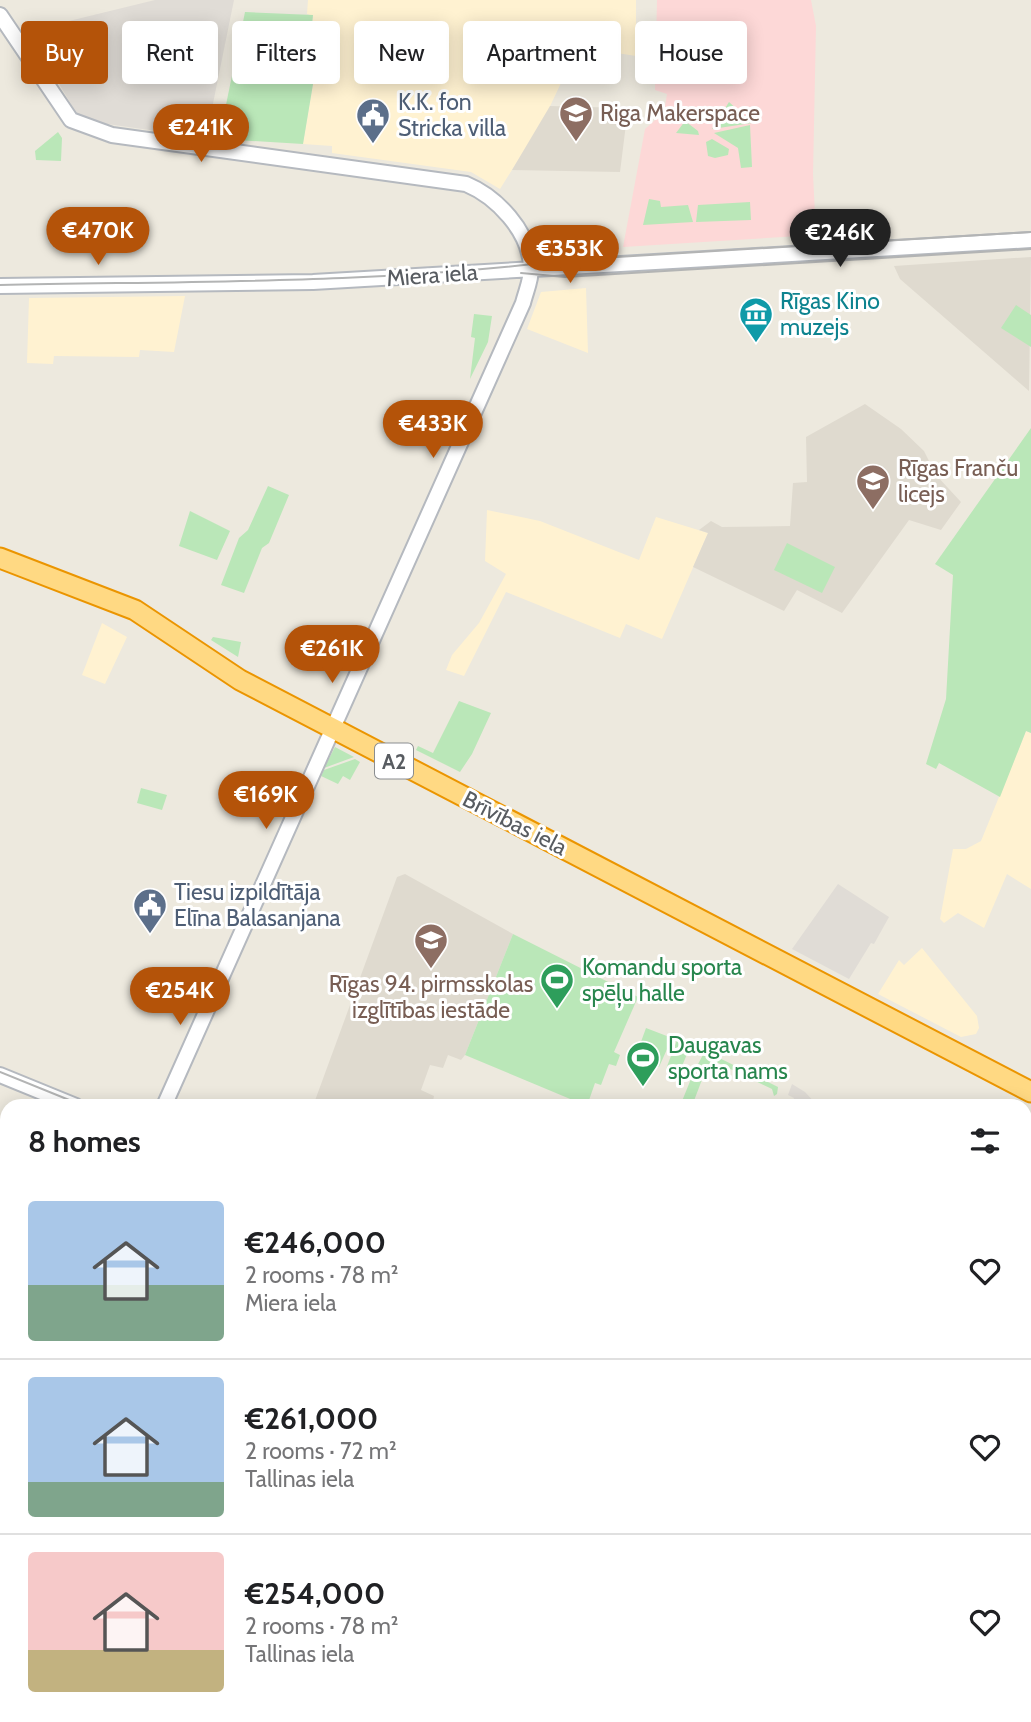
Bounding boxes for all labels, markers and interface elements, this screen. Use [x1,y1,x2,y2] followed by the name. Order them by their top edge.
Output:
[21,21,108,84] chip: Buy
[122,21,218,84] chip: Rent
[232,21,340,84] chip: Filters
[354,21,449,84] chip: New
[463,21,621,84] chip: Apartment
[635,21,747,84] chip: House
[398,88,506,142] place label: K.K. fon Stricka villa
[557,94,595,143] school or university icon: Riga Makerspace
[354,96,392,145] public building icon: K.K. fon Stricka villa
[600,99,760,127] place label: Riga Makerspace
[152,104,250,164] pin: €241K
[169,113,233,141] text: €241K
[49,208,147,267] pin: €470K
[791,210,889,269] pin: €246K
[62,216,134,244] text: €470K
[806,218,874,246] text: €246K
[521,226,619,285] pin: €353K
[537,234,603,262] text: €353K
[385,258,479,292] street label: Miera iela
[780,287,880,341] place label: Rīgas Kino muzejs
[737,295,775,344] museum icon: Rīgas Kino muzejs
[384,400,482,460] pin: €433K
[399,409,467,437] text: €433K
[898,454,1018,508] place label: Rīgas Franču licejs
[854,462,892,511] school or university icon: Rīgas Franču licejs
[283,626,381,685] pin: €261K
[301,634,363,662] text: €261K
[375,744,413,778] road number: A2
[217,772,315,831] pin: €169K
[234,780,298,808] text: €169K
[458,785,572,861] street label: Brīvības iela
[174,878,341,932] place label: Tiesu izpildītāja Elīna Balasanjana
[131,886,169,935] public building icon: Tiesu izpildītāja Elīna Balasanjana
[412,921,450,970] school or university icon: Rīgas 94. pirmsskolas izglītības iestāde
[582,953,742,1008] place label: Komandu sporta spēļu halle
[538,961,576,1010] sports icon: Komandu sporta spēļu halle
[131,968,229,1027] pin: €254K
[329,970,533,1024] place label: Rīgas 94. pirmsskolas izglītības iestāde
[146,976,214,1004] text: €254K
[668,1031,788,1085] place label: Daugavas sporta nams
[624,1039,662,1088] sports icon: Daugavas sporta nams
[966,1122,1004,1160] icon: filters
[28,1123,141,1160] text: 8 homes
[245,1224,386,1261] text: €246,000
[84,1229,168,1313] icon: home
[966,1252,1004,1290] icon: heart
[245,1261,399,1289] text: 2 rooms · 78 m²
[245,1289,337,1317] text: Miera iela
[245,1400,378,1437] text: €261,000
[84,1405,168,1489] icon: home
[966,1428,1004,1466] icon: heart
[245,1437,397,1465] text: 2 rooms · 72 m²
[245,1465,354,1493] text: Tallinas iela
[245,1575,385,1612] text: €254,000
[84,1580,168,1664] icon: home
[966,1603,1004,1641] icon: heart
[245,1612,399,1640] text: 2 rooms · 78 m²
[245,1640,354,1668] text: Tallinas iela

